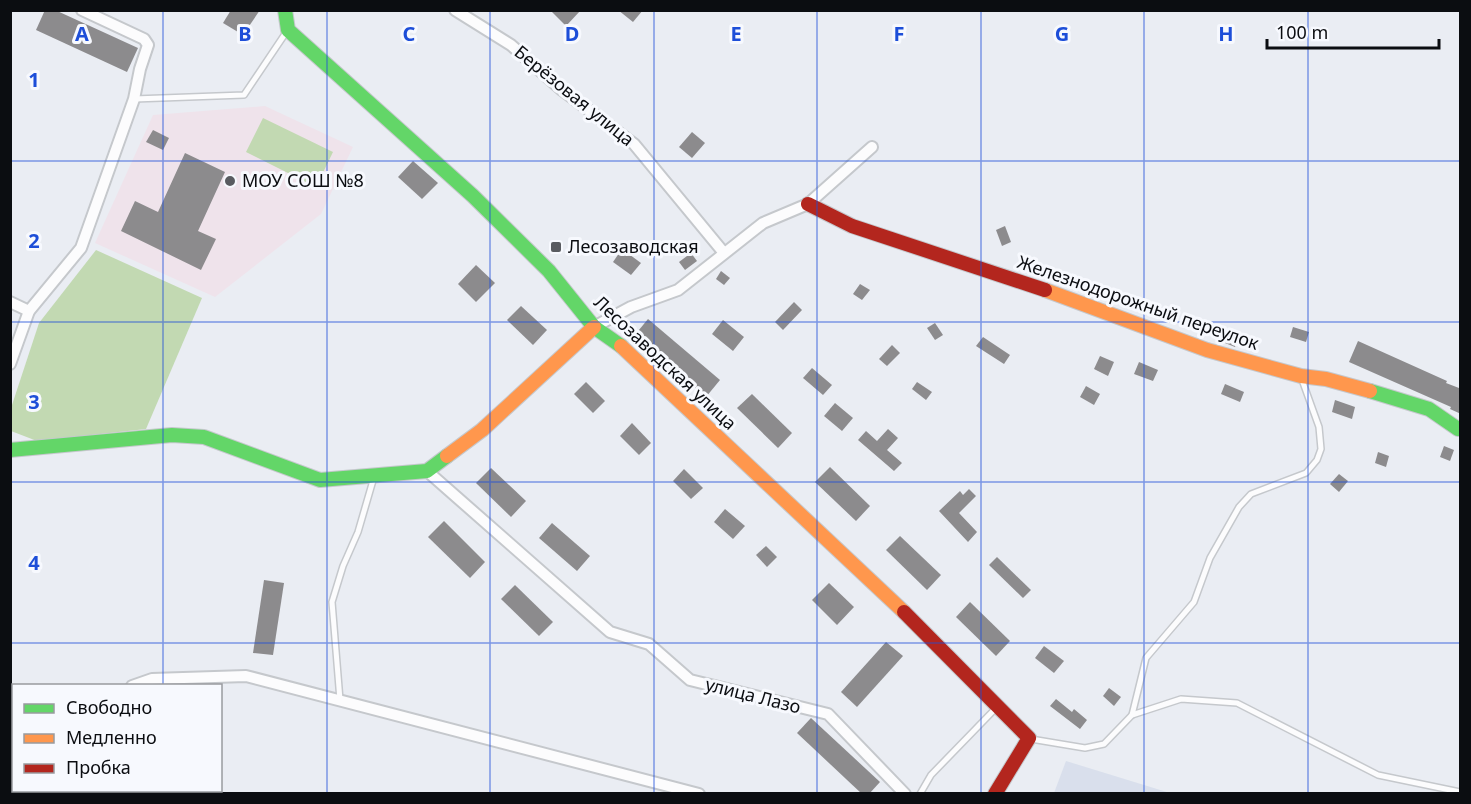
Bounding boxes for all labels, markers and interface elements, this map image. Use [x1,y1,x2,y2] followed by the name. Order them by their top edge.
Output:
[1267,12,1440,50] scale bar
[75,20,89,47] text: A
[238,20,252,47] text: B
[403,20,416,47] text: C
[565,20,579,47] text: D
[730,20,742,47] text: E
[894,20,904,47] text: F
[1055,20,1069,47] text: G
[1218,20,1234,47] text: H
[1276,20,1328,44] text: 100 m
[510,39,640,151] street label: Берёзовая улица
[28,66,40,93] text: 1
[242,168,364,192] place label: МОУ СОШ №8
[223,174,237,188] marker: МОУ СОШ №8
[28,227,40,254] text: 2
[568,234,699,258] place label: Лесозаводская
[549,240,563,254] marker: Лесозаводская
[1014,249,1263,355] street label: Железнодорожный переулок
[589,290,742,435] street label: Лесозаводская улица
[28,388,40,415] text: 3
[28,549,40,576] text: 4
[703,672,804,718] street label: улица Лазо
[12,684,222,792] legend
[66,695,152,719] text: Свободно
[66,725,157,749] text: Медленно
[66,755,131,779] text: Пробка

